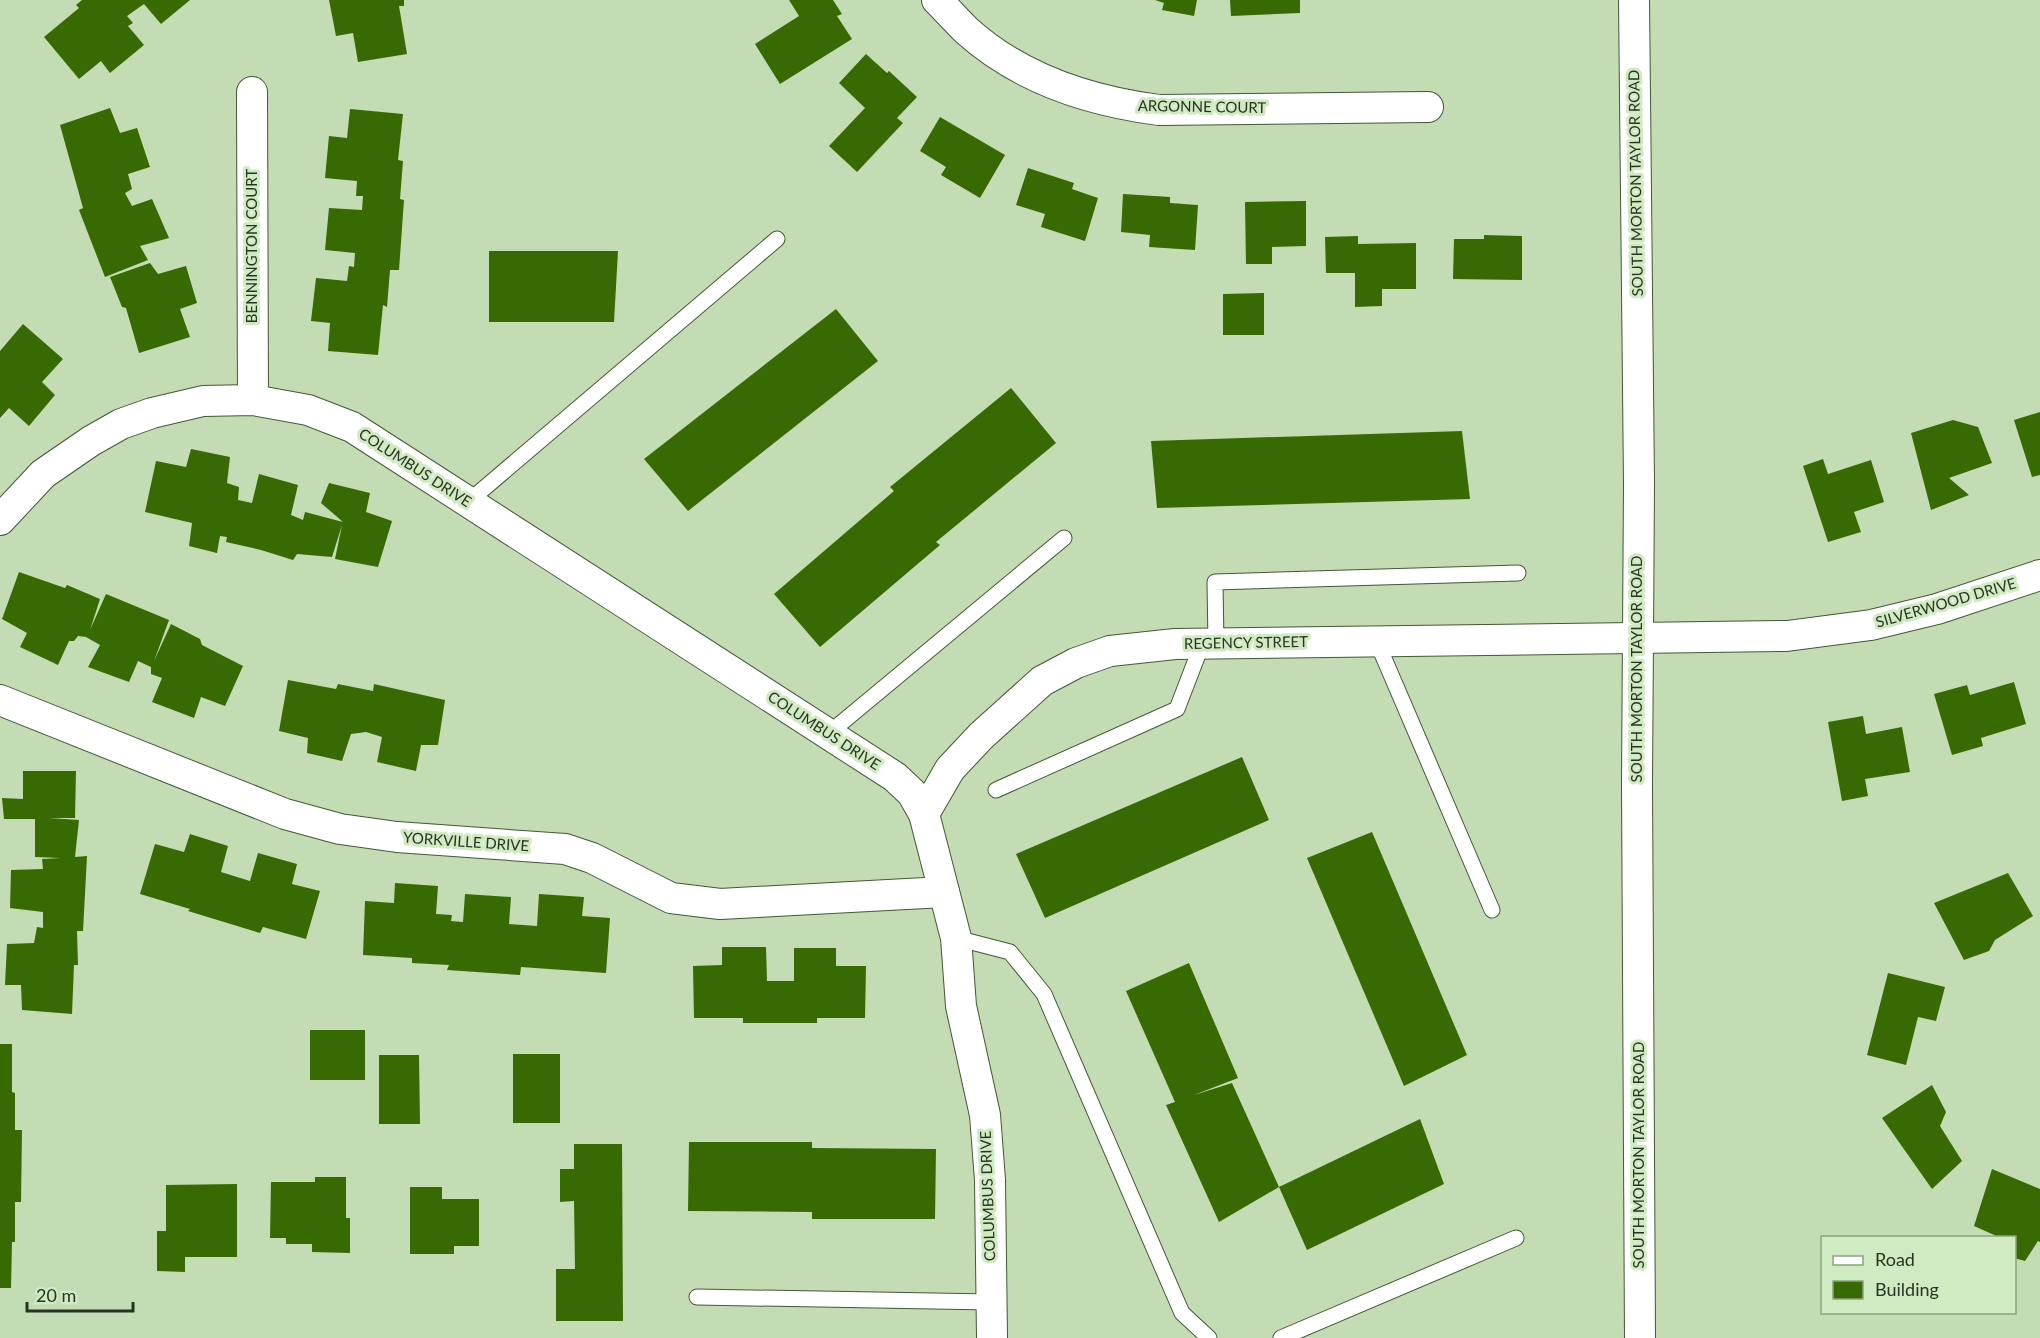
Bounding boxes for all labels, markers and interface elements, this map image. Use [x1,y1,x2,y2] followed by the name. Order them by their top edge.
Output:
[1624,69,1646,297] street label: SOUTH MORTON TAYLOR ROAD
[1138,96,1267,116] street label: ARGONNE COURT
[242,169,260,323] street label: BENNINGTON COURT
[356,424,475,510] street label: COLUMBUS DRIVE
[1627,556,1645,782] street label: SOUTH MORTON TAYLOR ROAD
[1873,573,2018,631] street label: SILVERWOOD DRIVE
[1184,632,1308,652] street label: REGENCY STREET
[765,687,884,773] street label: COLUMBUS DRIVE
[402,828,530,854] street label: YORKVILLE DRIVE
[1629,1042,1647,1268] street label: SOUTH MORTON TAYLOR ROAD
[976,1130,998,1262] street label: COLUMBUS DRIVE
[1821,1236,2016,1314] legend
[1875,1248,1915,1270] text: Road
[27,1275,134,1313] scale bar
[1875,1278,1939,1300] text: Building
[36,1284,76,1306] text: 20 m

